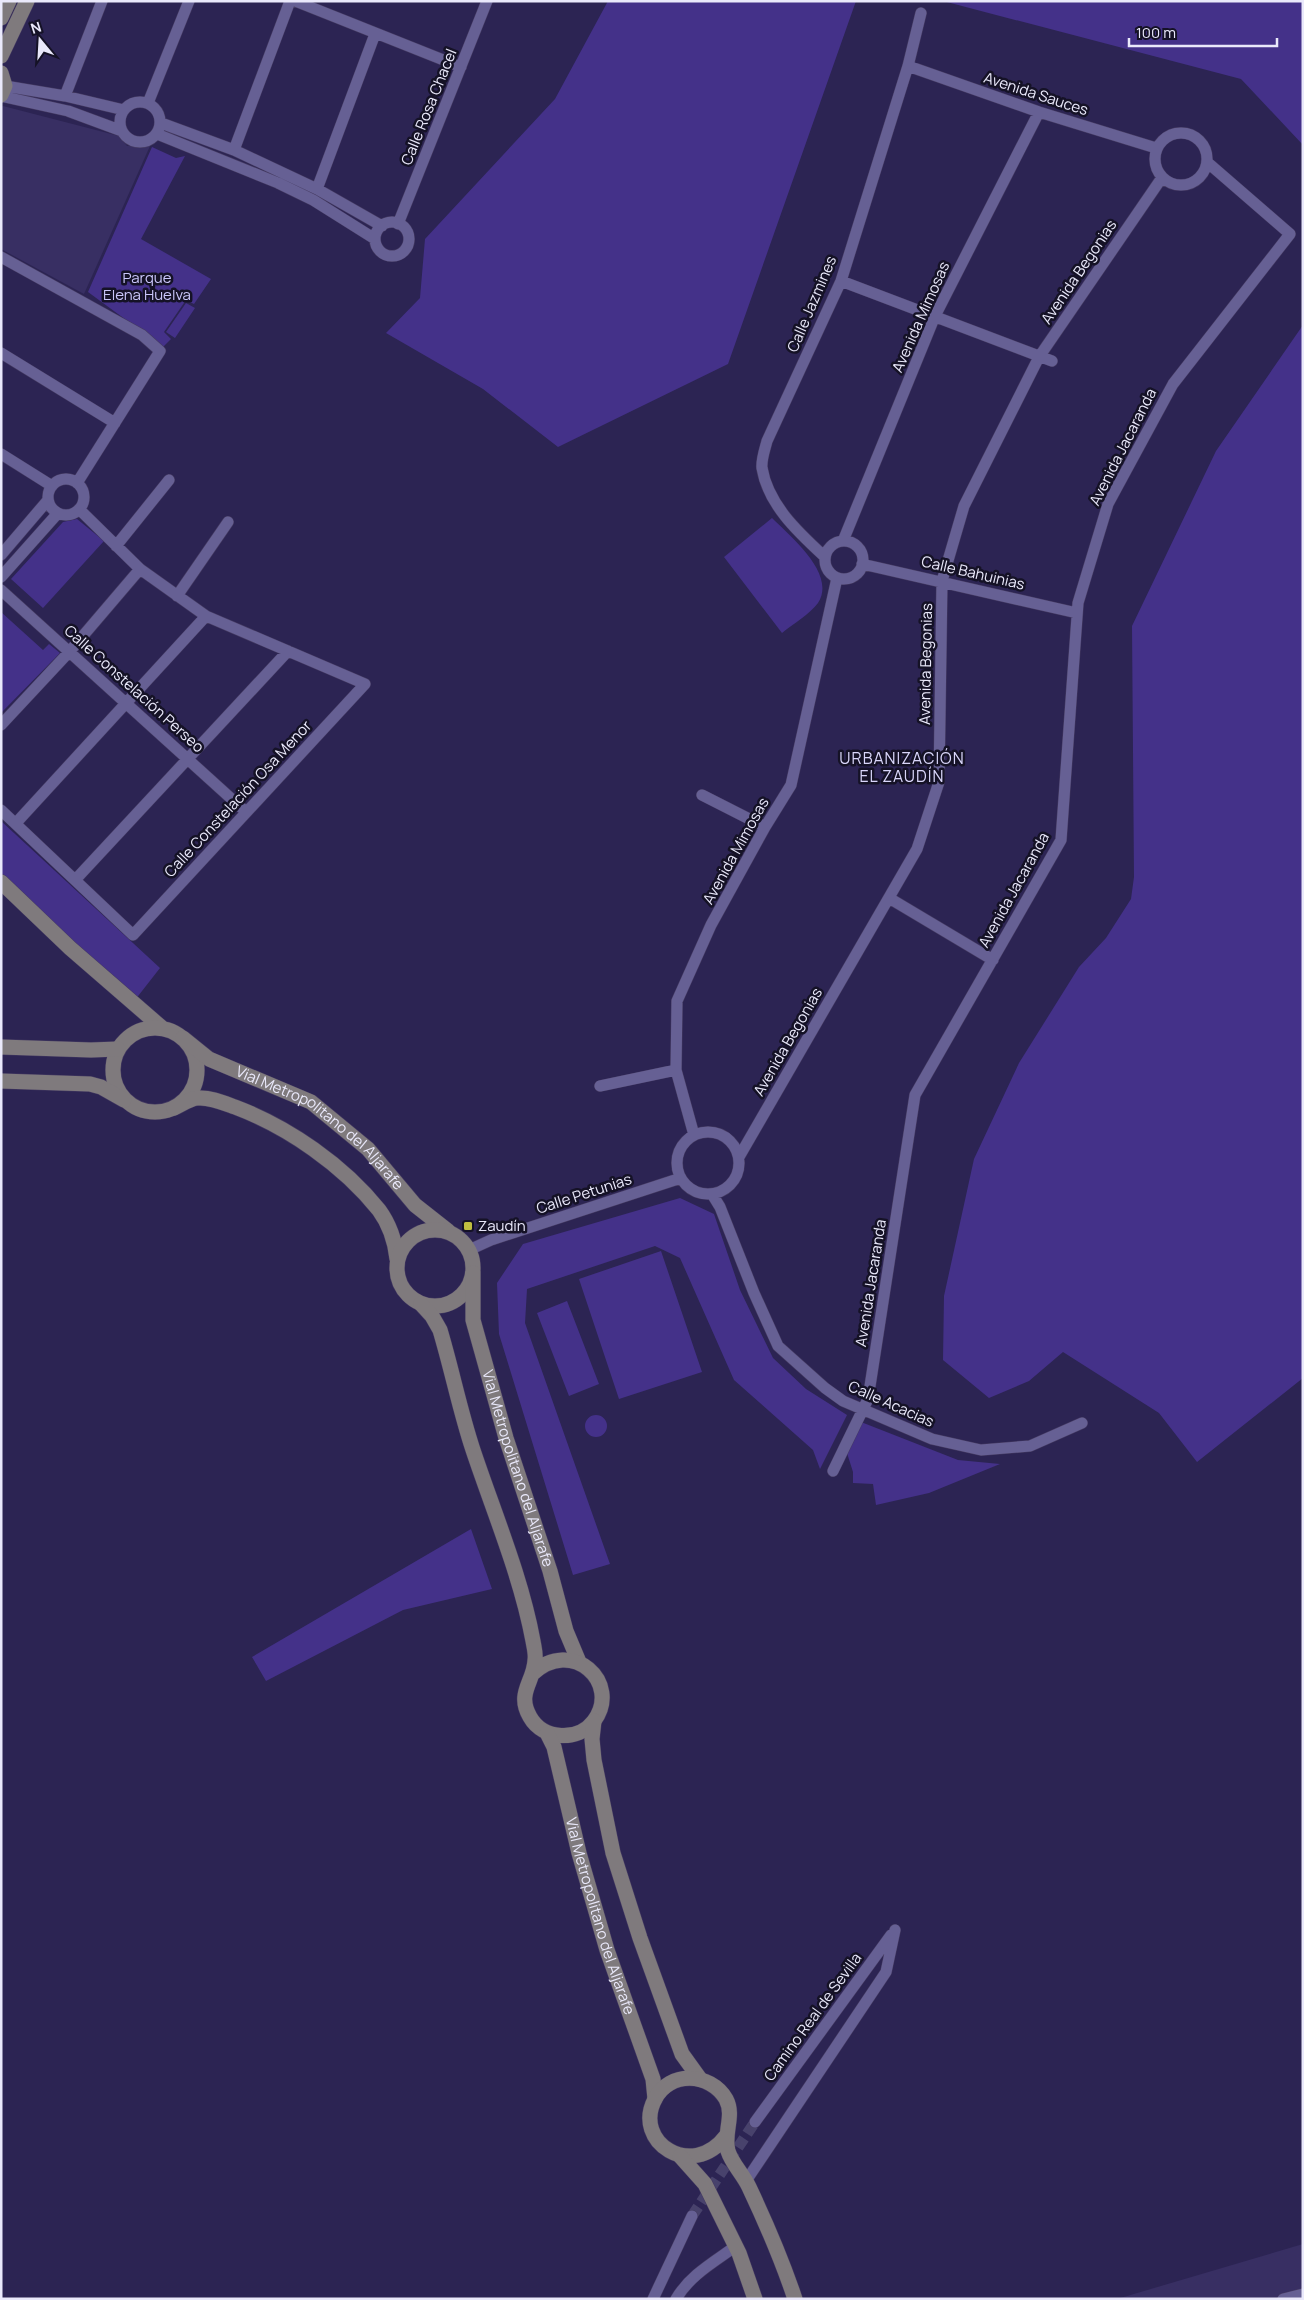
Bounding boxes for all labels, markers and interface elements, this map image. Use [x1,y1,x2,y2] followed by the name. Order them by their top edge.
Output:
[15,15,65,65] north arrow
[1129,15,1276,47] scale bar
[28,17,44,38] text: N
[1136,22,1176,43] text: 100 m
[396,46,461,168] street label: Calle Rosa Chacel
[981,67,1091,120] street label: Avenida Sauces
[1036,215,1121,328] street label: Avenida Begonias
[782,252,841,355] street label: Calle Jazmines
[887,258,954,375] street label: Avenida Mimosas
[103,267,191,305] park label: Parque Elena Huelva
[1084,385,1161,509] street label: Avenida Jacaranda
[919,550,1027,595] street label: Calle Bahuinias
[914,603,937,725] street label: Avenida Begonias
[60,620,209,757] street label: Calle Constelación Perseo
[159,715,316,882] street label: Calle Constelación Osa Menor
[839,747,965,787] district label: URBANIZACIÓN EL ZAUDÍN
[698,793,774,908] street label: Avenida Mimosas
[973,828,1054,951] street label: Avenida Jacaranda
[748,984,827,1100] street label: Avenida Begonias
[233,1061,409,1194] street label: Vial Metropolitano del Aljarafe
[533,1168,634,1219] street label: Calle Petunias
[478,1215,526,1236] place label: Zaudín
[850,1218,891,1348] street label: Avenida Jacaranda
[462,1220,474,1232] marker: Zaudín
[477,1368,559,1570] street label: Vial Metropolitano del Aljarafe
[845,1375,937,1432] street label: Calle Acacias
[561,1815,640,2018] street label: Vial Metropolitano del Aljarafe
[759,1948,866,2085] street label: Camino Real de Sevilla

